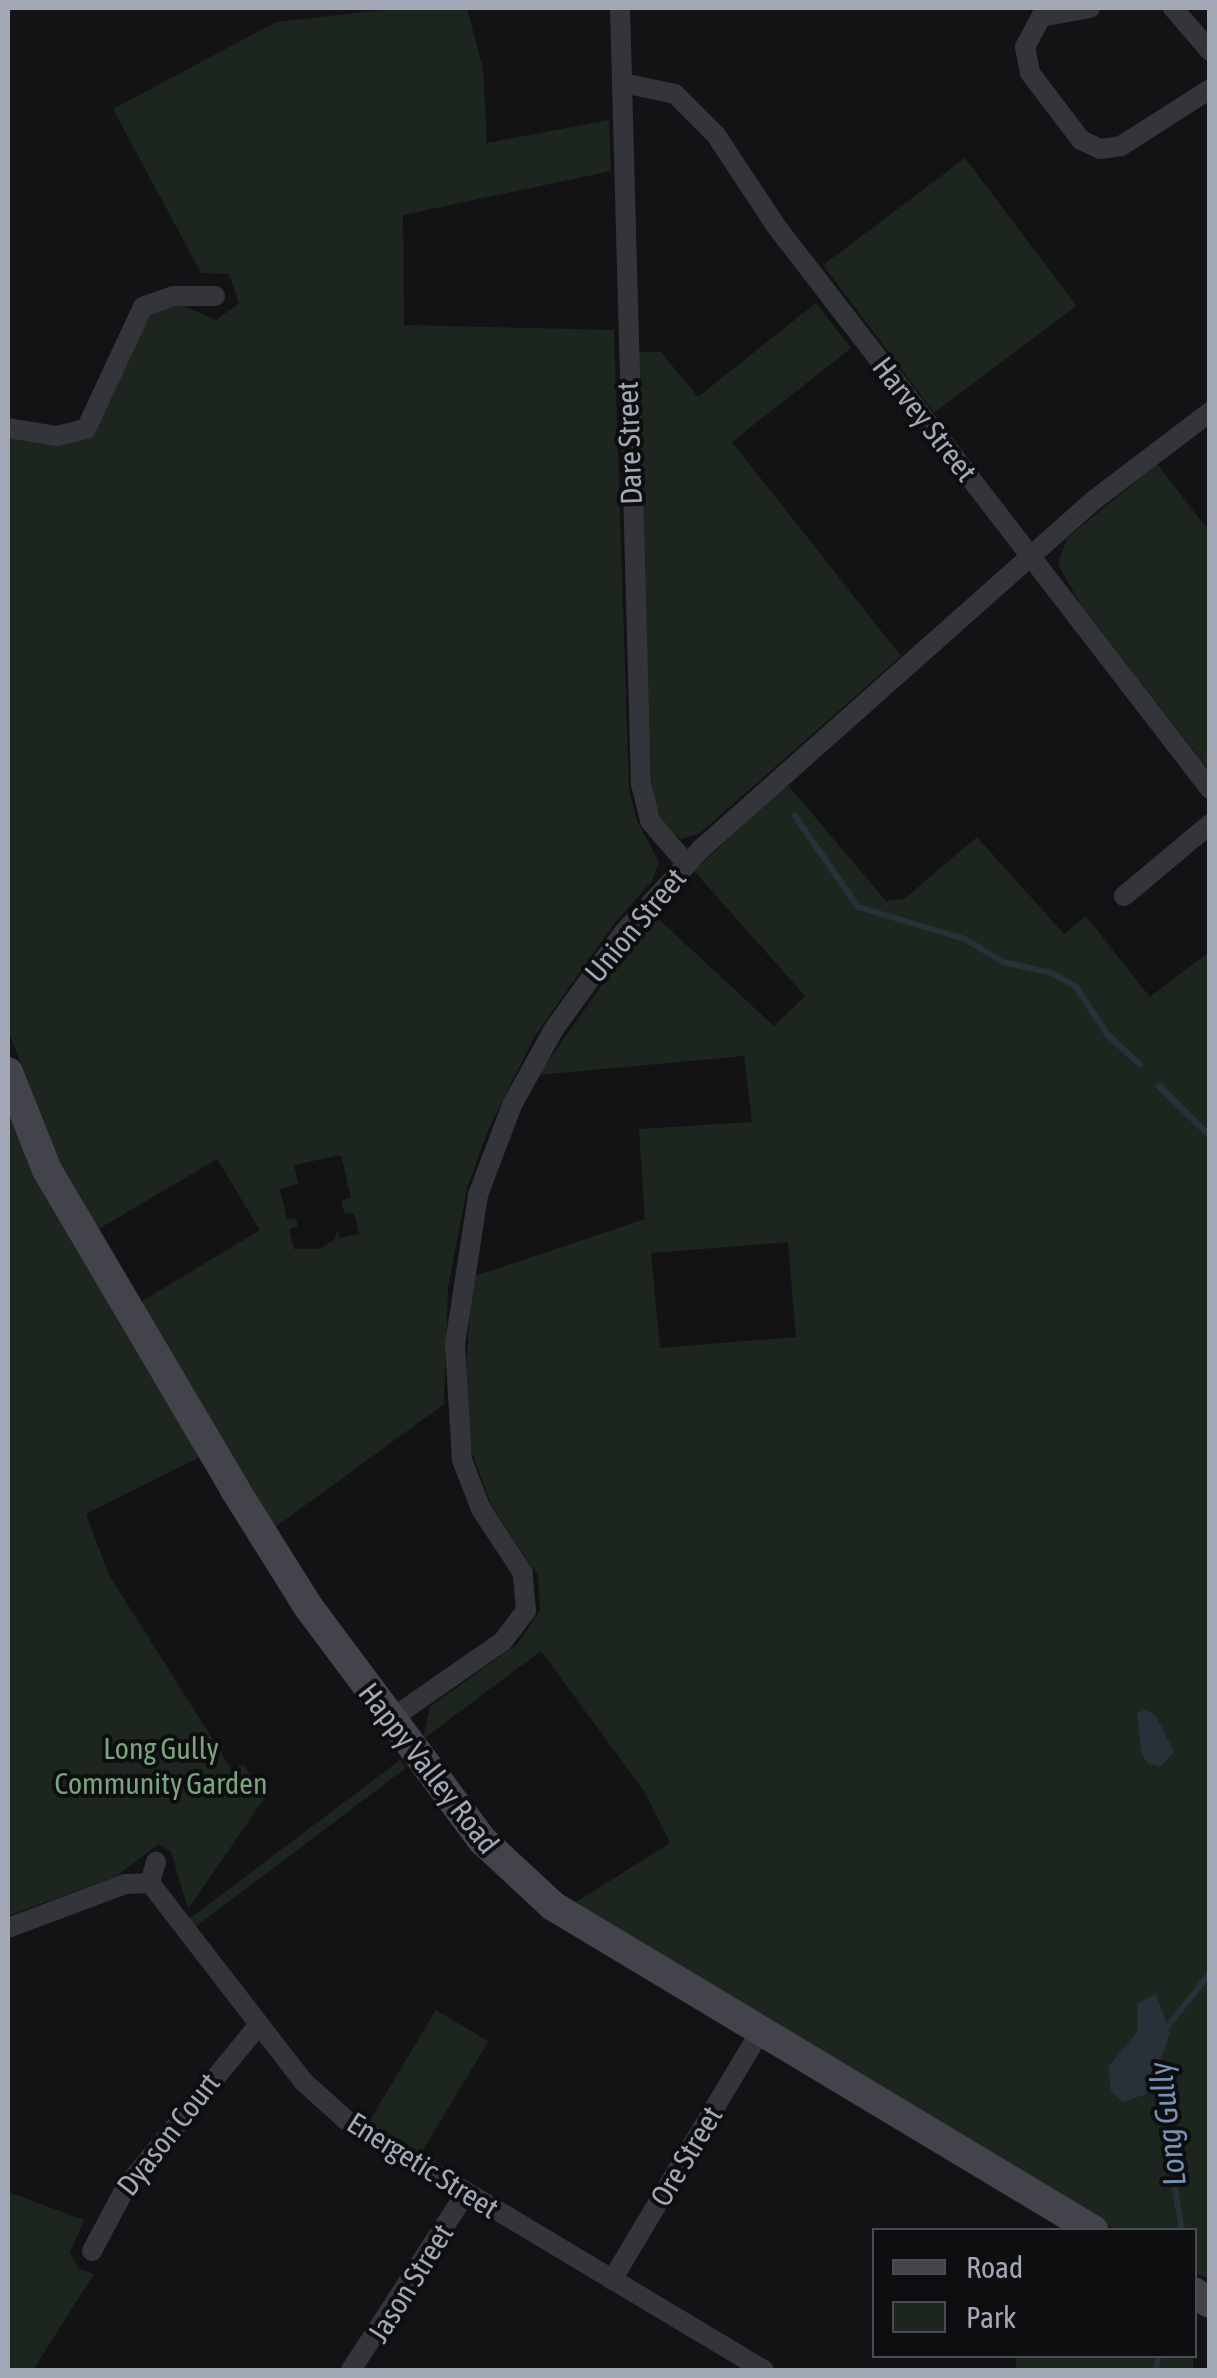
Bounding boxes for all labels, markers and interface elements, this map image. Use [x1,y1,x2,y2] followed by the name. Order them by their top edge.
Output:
[865,350,985,488] street label: Harvey Street
[609,381,649,505] street label: Dare Street
[577,861,693,989] street label: Union Street
[351,1676,507,1860] street label: Happy Valley Road
[55,1730,267,1800] park label: Long Gully Community Garden
[1141,2060,1195,2188] water label: Long Gully
[109,2066,227,2202] street label: Dyason Court
[642,2100,730,2212] street label: Ore Street
[341,2104,505,2226] street label: Energetic Street
[360,2217,460,2349] street label: Jason Street
[872,2228,1197,2358] legend
[966,2250,1023,2284] text: Road
[966,2300,1016,2334] text: Park

